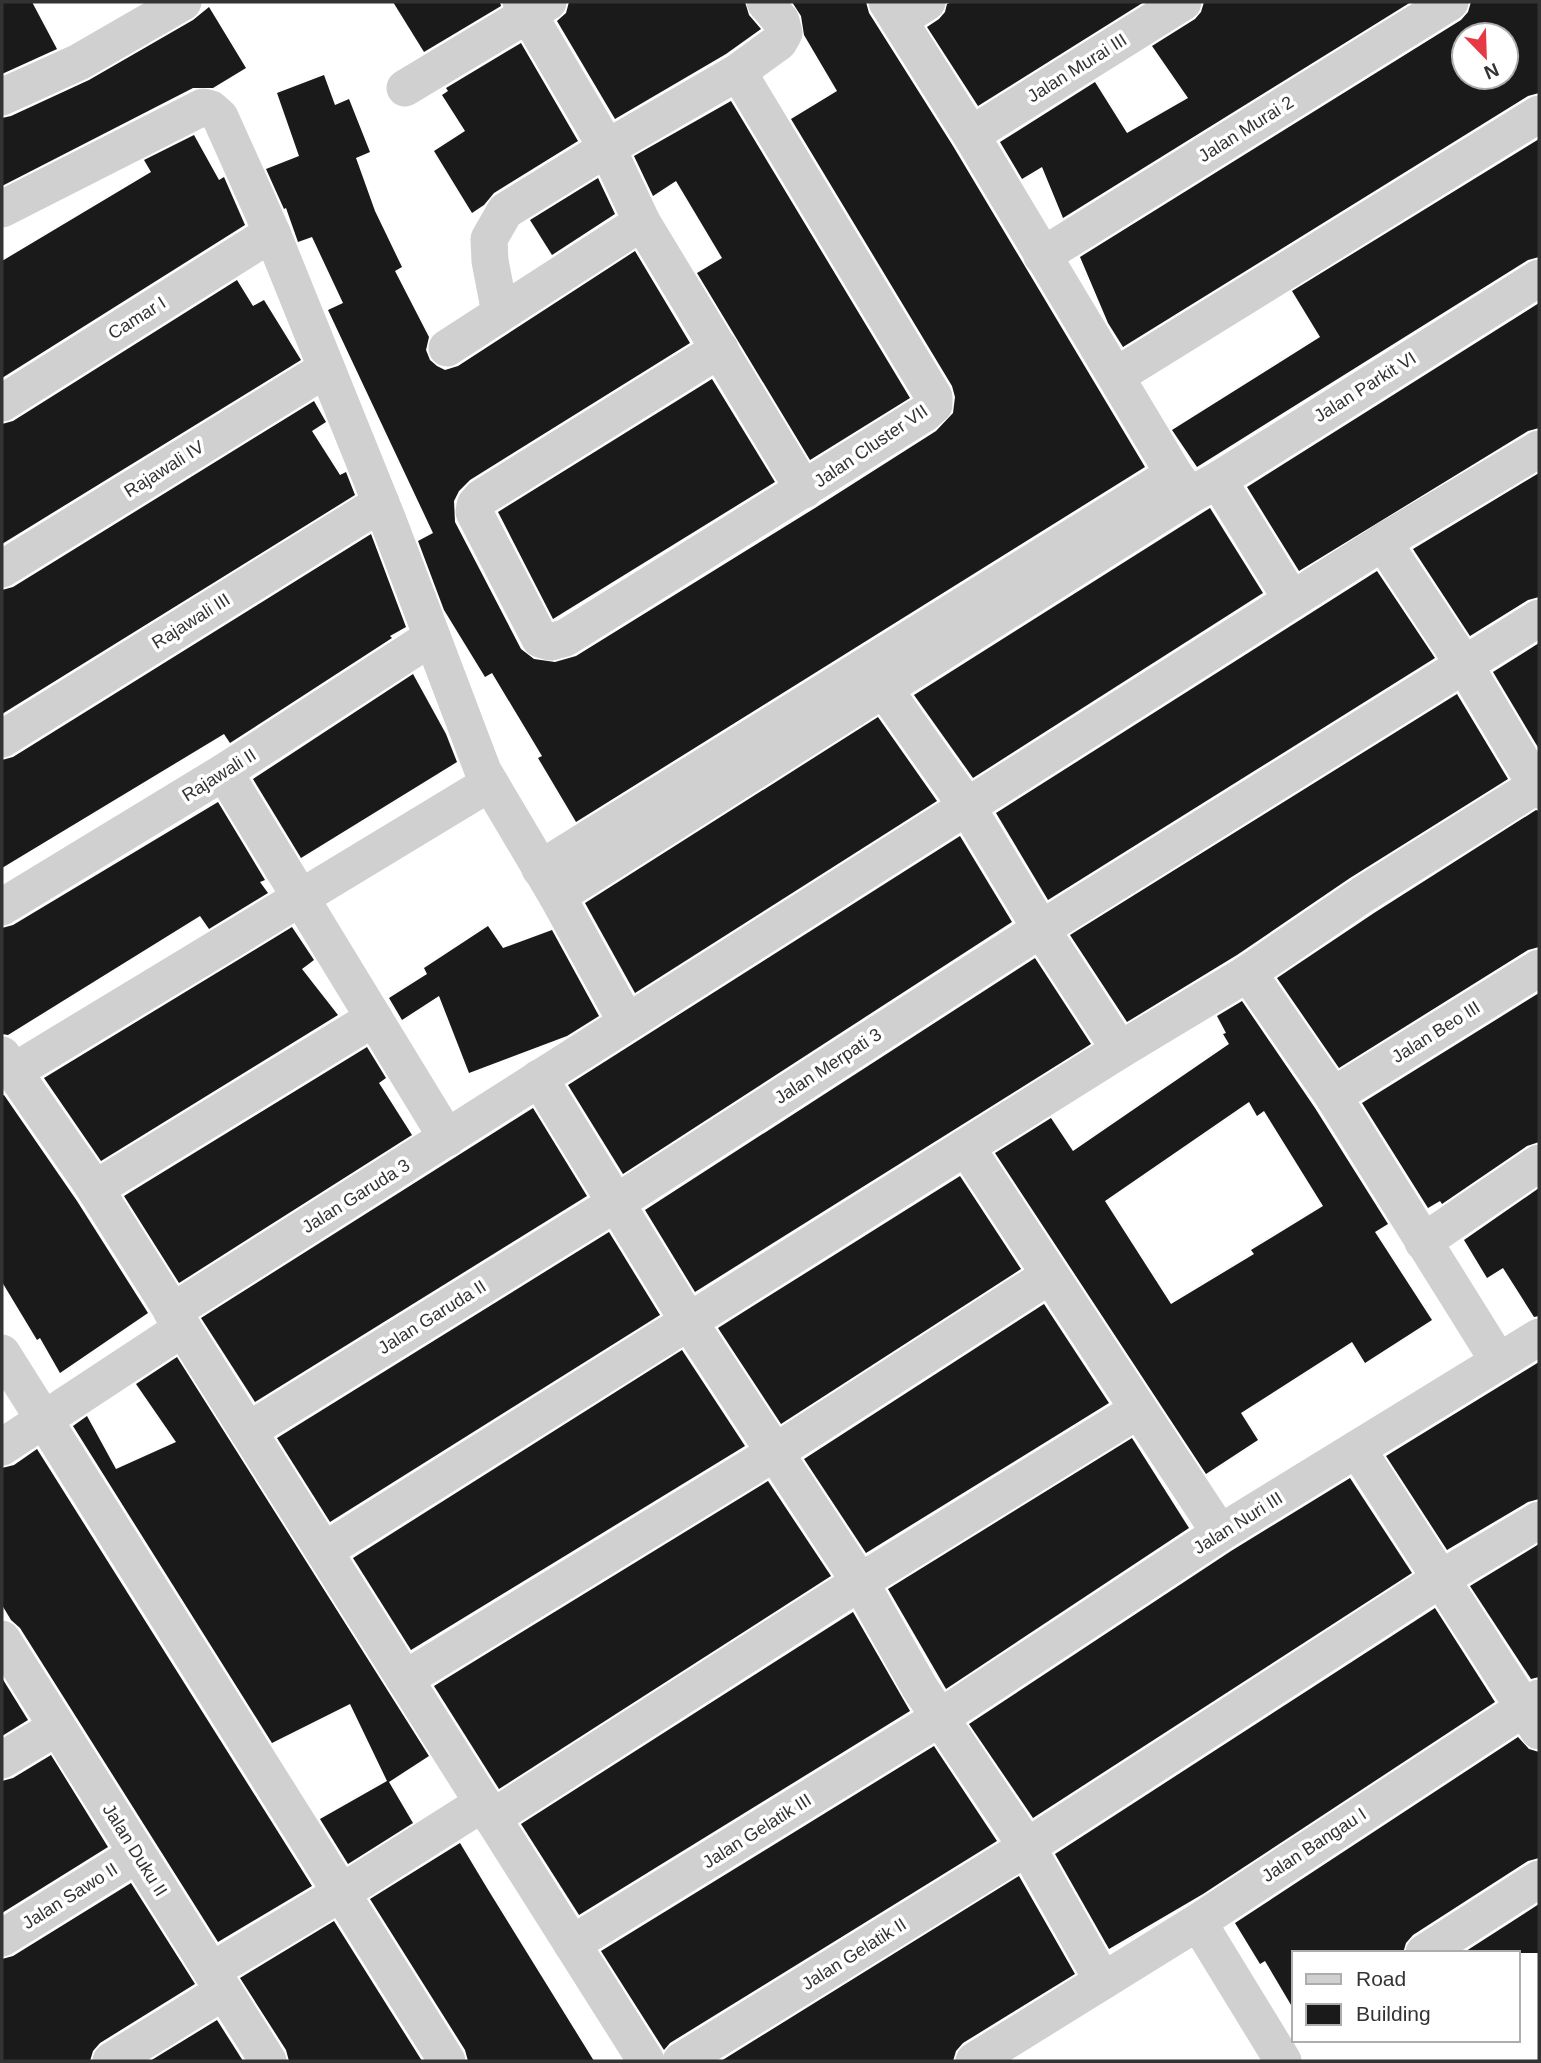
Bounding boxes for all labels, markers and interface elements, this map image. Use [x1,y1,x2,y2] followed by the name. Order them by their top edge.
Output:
[1450,21,1520,91] north arrow
[1024,30,1130,106] street label: Jalan Murai III
[1481,59,1502,84] text: N
[1195,92,1297,166] street label: Jalan Murai 2
[105,293,169,343] street label: Camar I
[1310,348,1420,426] street label: Jalan Parkit VI
[811,401,931,491] street label: Jalan Cluster VII
[121,437,207,501] street label: Rajawali IV
[148,589,234,653] street label: Rajawali III
[178,745,260,805] street label: Rajawali II
[1388,997,1484,1067] street label: Jalan Beo III
[771,1024,885,1108] street label: Jalan Merpati 3
[299,1155,413,1237] street label: Jalan Garuda 3
[375,1276,489,1358] street label: Jalan Garuda II
[1190,1488,1286,1558] street label: Jalan Nuri III
[699,1790,815,1872] street label: Jalan Gelatik III
[99,1800,171,1900] street label: Jalan Duku II
[1258,1804,1370,1886] street label: Jalan Bangau I
[19,1859,121,1933] street label: Jalan Sawo II
[798,1914,910,1994] street label: Jalan Gelatik II
[1292,1951,1520,2042] legend
[1356,1967,1406,1990] text: Road
[1356,2002,1431,2025] text: Building

